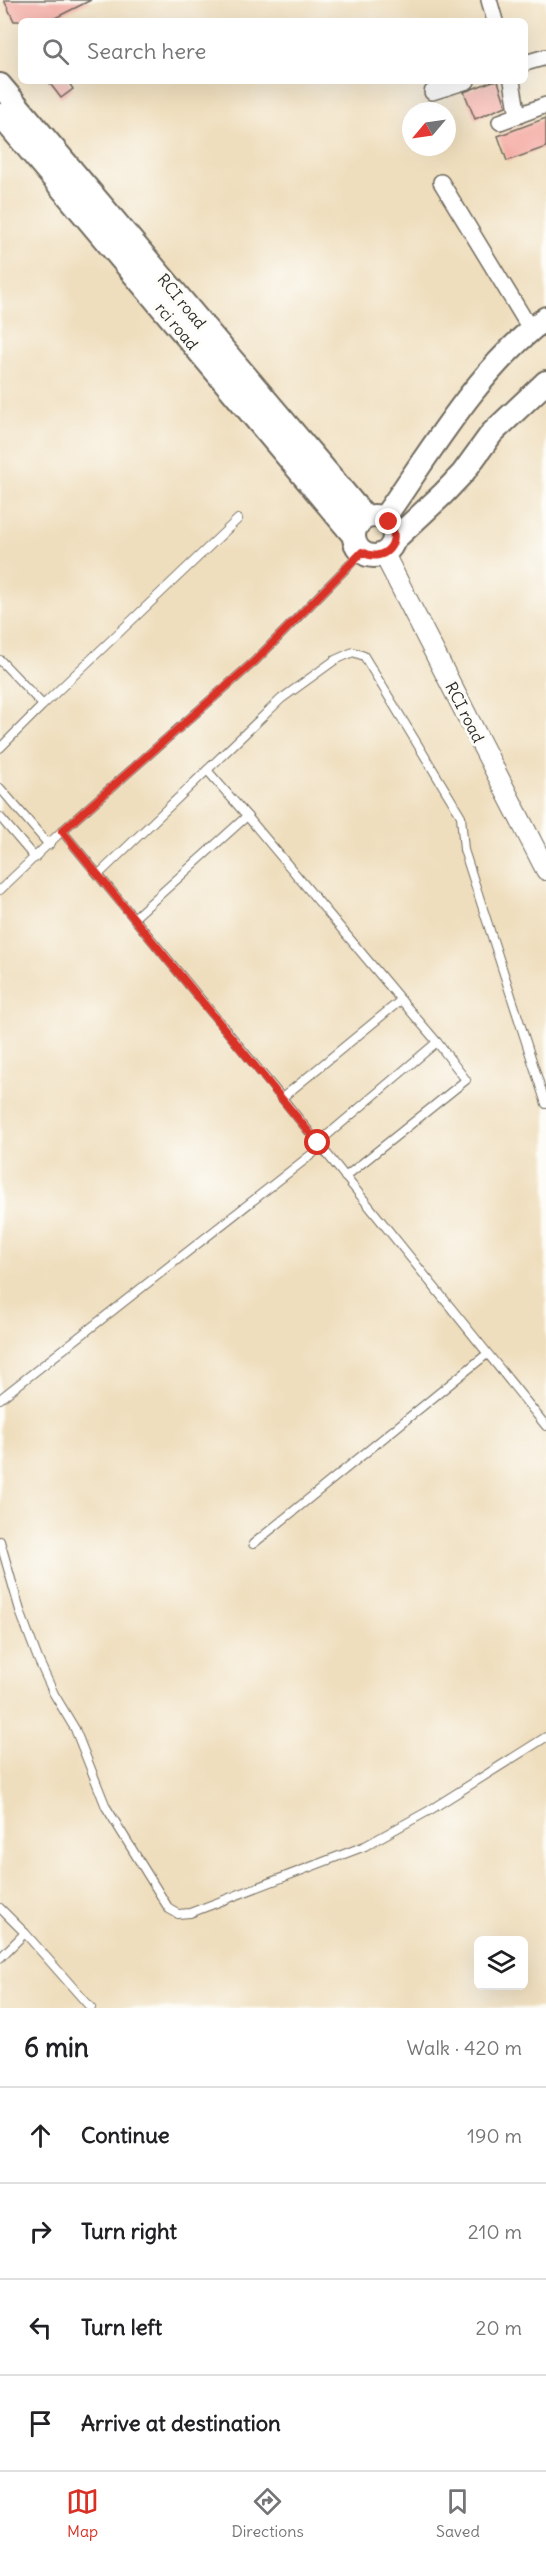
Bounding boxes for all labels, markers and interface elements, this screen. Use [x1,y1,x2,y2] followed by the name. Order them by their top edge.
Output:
[18,18,528,84] search box
[39,35,72,68] icon: search
[87,37,206,65] text: Search here
[402,102,456,156] north arrow
[153,270,211,332] street label: RCI road
[151,298,203,354] street label: rci road
[375,508,401,534] route end
[441,678,489,746] street label: RCI road
[304,1129,330,1155] route start
[474,1936,528,1990] map controls
[474,1936,528,1990] button: layers
[24,2031,89,2064] text: 6 min
[406,2035,522,2060] text: Walk · 420 m
[24,2119,57,2152] icon: ahead
[81,2121,170,2149] text: Continue
[467,2123,522,2148] text: 190 m
[24,2215,57,2248] icon: right
[81,2217,177,2245] text: Turn right
[468,2219,522,2244] text: 210 m
[24,2311,57,2344] icon: left
[81,2313,162,2341] text: Turn left
[476,2315,522,2340] text: 20 m
[24,2407,57,2440] icon: arrive
[81,2409,281,2437] text: Arrive at destination
[66,2485,99,2541] tab: Map
[231,2485,304,2541] tab: Directions
[436,2485,480,2541] tab: Saved

